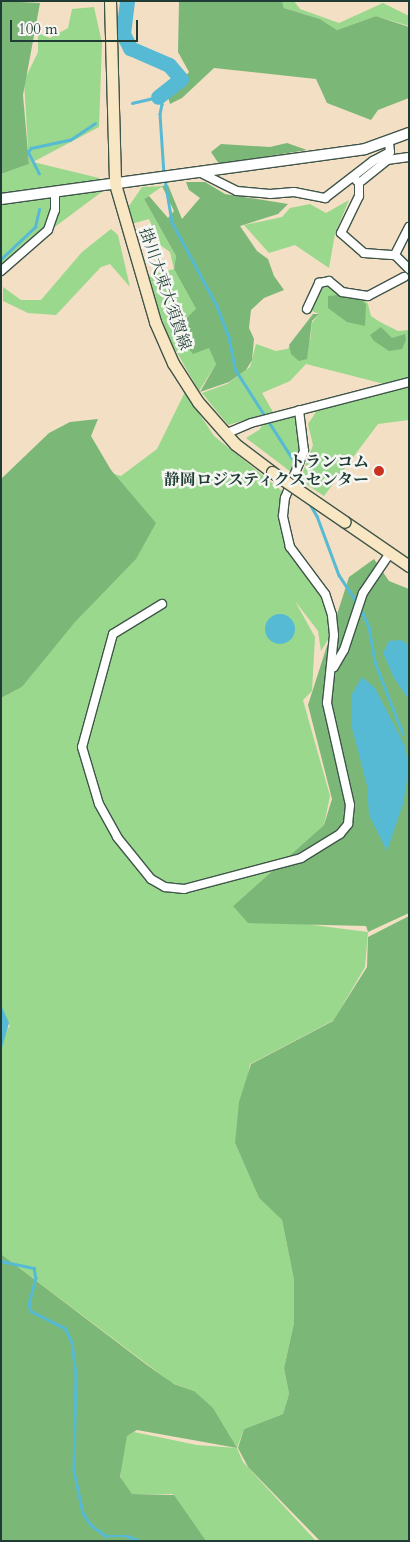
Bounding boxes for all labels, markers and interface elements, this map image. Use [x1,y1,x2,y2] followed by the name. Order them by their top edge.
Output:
[12,10,140,42] scale bar
[18,19,58,39] text: 100 m
[135,225,195,353] street label: 掛川大東大須賀線
[161,452,369,490] place label: トランコム 静岡ロジスティクスセンター
[373,465,385,477] marker: トランコム 静岡ロジスティクスセンター

